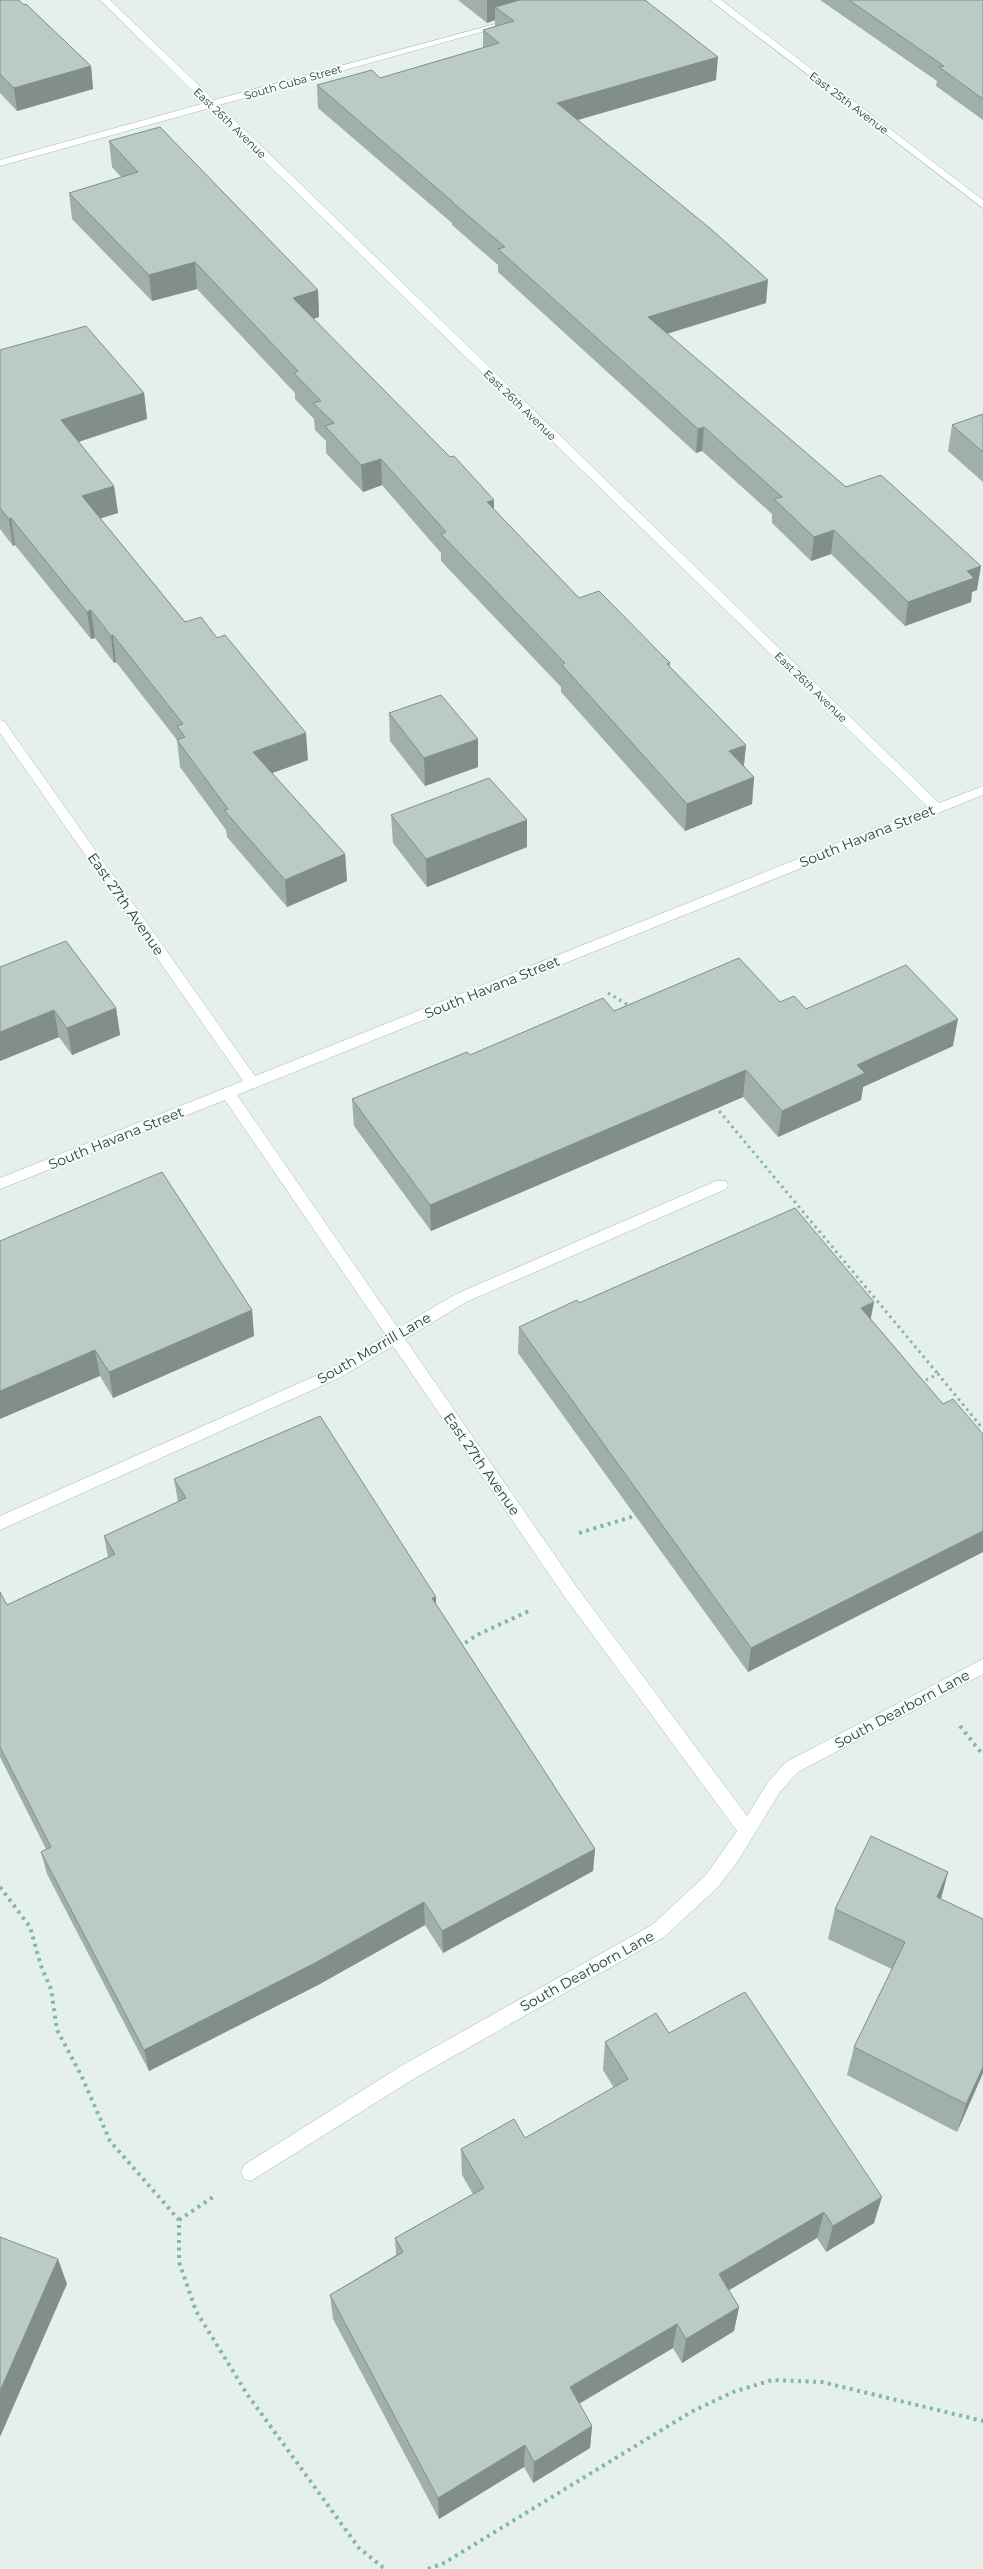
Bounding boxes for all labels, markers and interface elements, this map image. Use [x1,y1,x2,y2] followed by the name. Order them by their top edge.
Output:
[243,61,344,103] street label: South Cuba Street
[807,69,892,137] street label: East 25th Avenue
[191,85,270,162] street label: East 26th Avenue
[481,367,560,444] street label: East 26th Avenue
[772,649,851,726] street label: East 26th Avenue
[797,800,938,871] street label: South Havana Street
[84,849,168,959] street label: East 27th Avenue
[422,951,563,1022] street label: South Havana Street
[46,1102,187,1173] street label: South Havana Street
[314,1308,434,1388] street label: South Morrill Lane
[440,1409,524,1519] street label: East 27th Avenue
[831,1666,973,1752] street label: South Dearborn Lane
[517,1927,657,2015] street label: South Dearborn Lane

